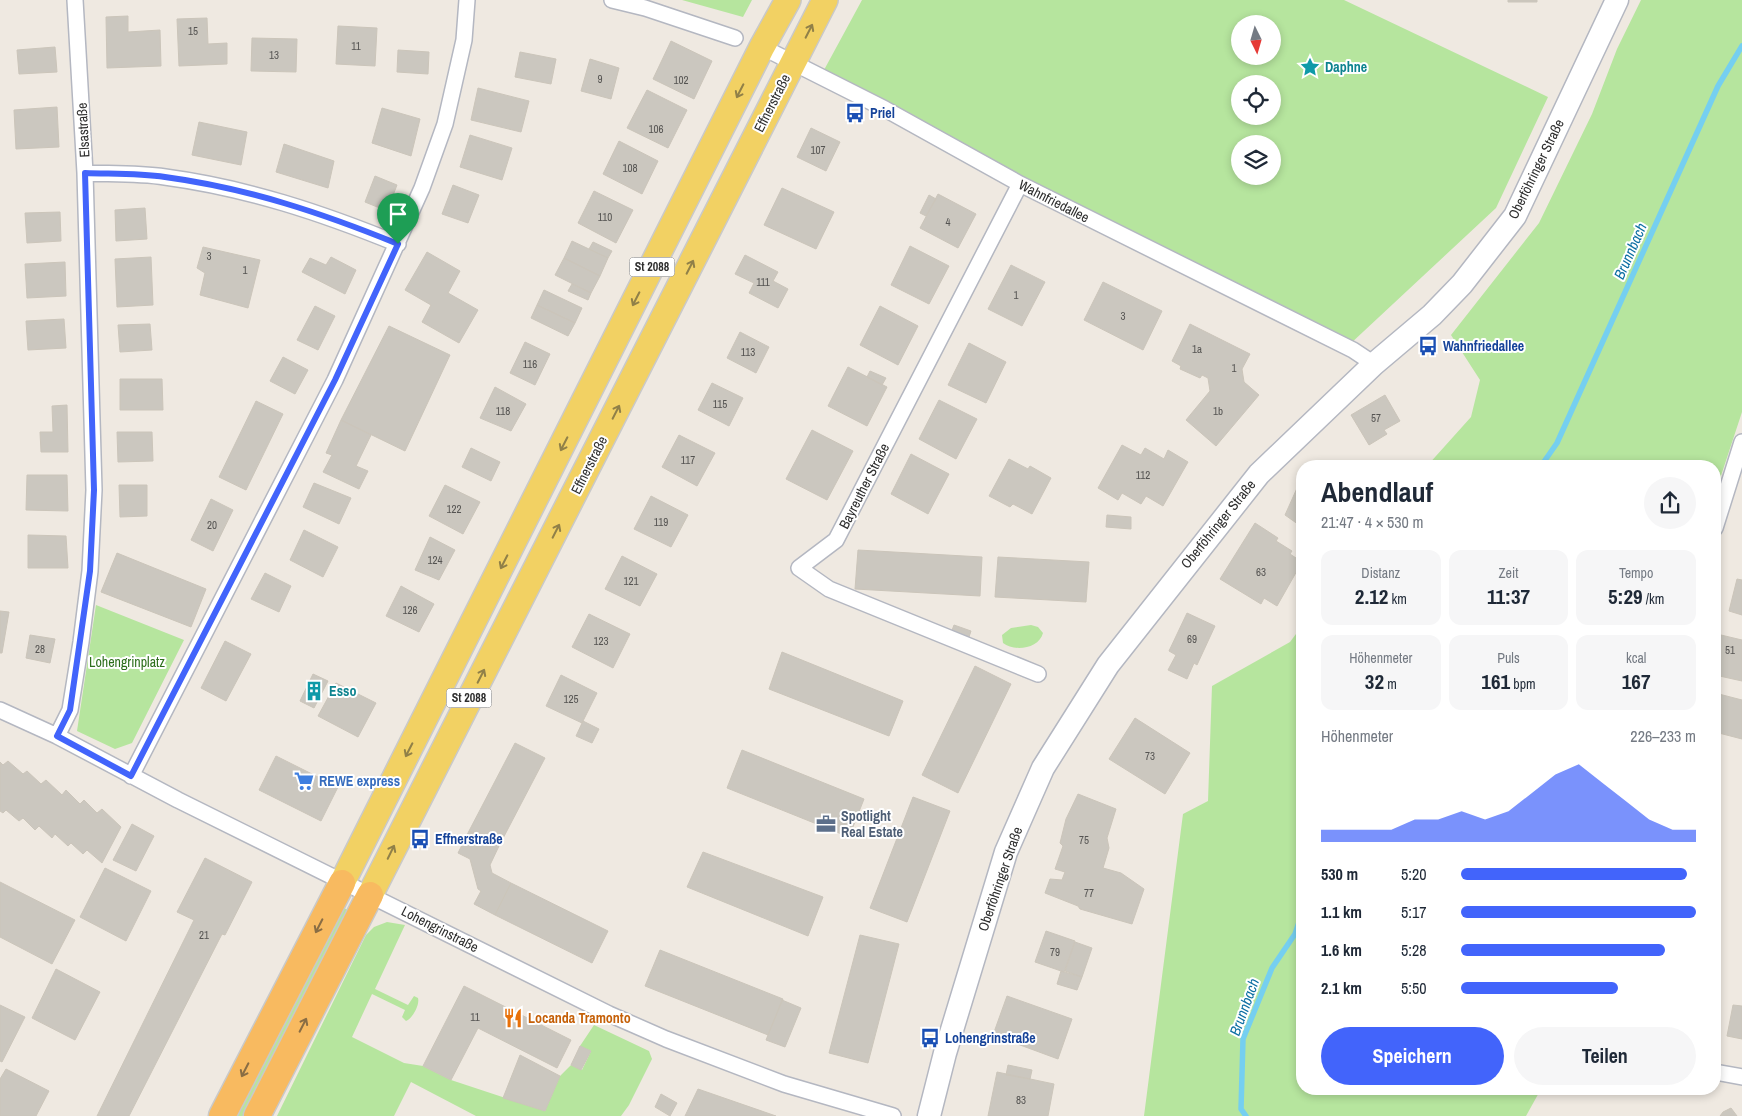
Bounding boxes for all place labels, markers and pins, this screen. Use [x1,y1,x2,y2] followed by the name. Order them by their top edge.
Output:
[1299,56,1321,78] place icon: Daphne
[1325,58,1367,76] place label: Daphne
[844,102,866,124] bus stop icon: Priel
[870,104,895,122] place label: Priel
[377,193,419,244] pin
[1417,335,1439,357] bus stop icon: Wahnfriedallee
[1443,337,1524,355] place label: Wahnfriedallee
[303,680,325,702] building icon: Esso
[329,682,356,700] place label: Esso
[293,770,315,792] supermarket icon: REWE express
[319,772,400,790] place label: REWE express
[841,807,903,841] place label: Spotlight Real Estate
[815,813,837,835] office icon: Spotlight Real Estate
[409,828,431,850] bus stop icon: Effnerstraße
[435,830,503,848] place label: Effnerstraße
[502,1007,524,1029] restaurant icon: Locanda Tramonto
[528,1009,631,1027] place label: Locanda Tramonto
[919,1027,941,1049] bus stop icon: Lohengrinstraße
[945,1029,1036,1047] place label: Lohengrinstraße

